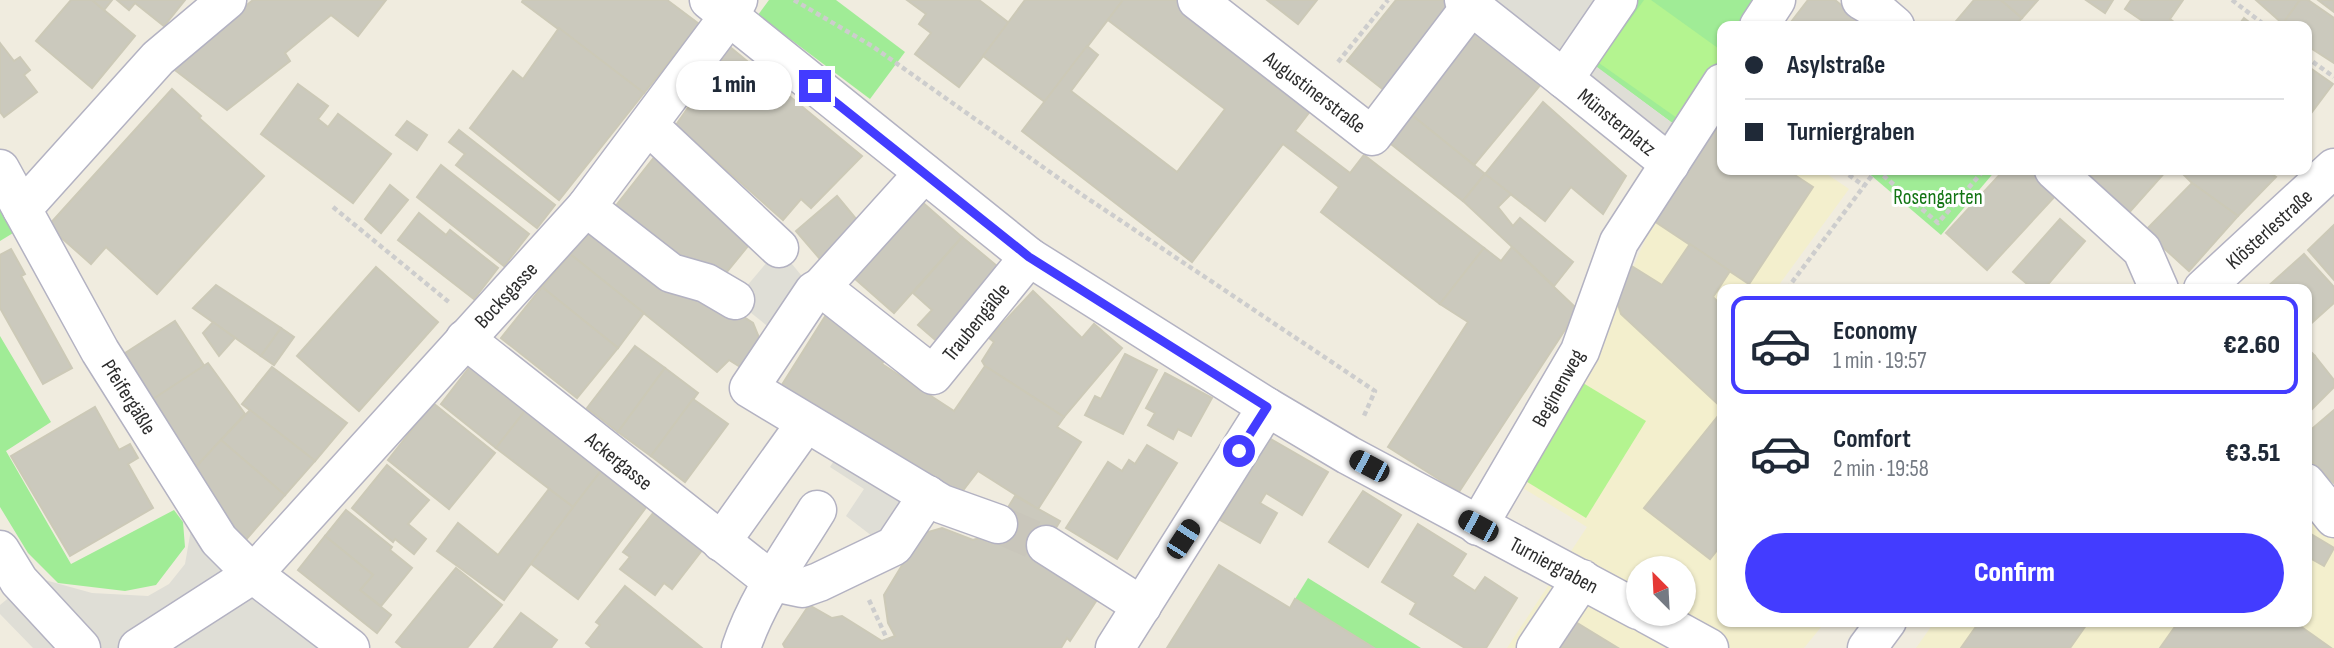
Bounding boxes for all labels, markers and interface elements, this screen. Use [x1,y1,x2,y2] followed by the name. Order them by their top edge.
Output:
[1258,45,1371,139] street label: Augustinerstraße
[1787,50,1885,81] text: Asylstraße
[675,62,790,110] callout: 1 min
[799,70,831,102] route end
[712,71,756,99] text: 1 min
[1573,83,1661,162] street label: Münsterplatz
[1787,117,1915,148] text: Turniergraben
[2221,184,2318,275] street label: Klösterlestraße
[1893,185,1983,210] park label: Rosengarten
[470,257,543,334] street label: Bocksgasse
[937,278,1015,366] street label: Traubengäßle
[1749,314,1812,377] icon: car
[1833,316,1917,347] text: Economy
[2223,330,2280,361] text: €2.60
[1527,345,1590,431] street label: Beginenweg
[1833,347,1926,375] text: 1 min · 19:57
[96,355,161,439] street label: Pfeifergäßle
[1749,422,1812,485] icon: car
[1833,424,1911,455] text: Comfort
[579,426,657,496] street label: Ackergasse
[1223,435,1255,467] route start
[2225,438,2280,469] text: €3.51
[1346,447,1393,485] car
[1833,455,1929,483] text: 2 min · 19:58
[1455,507,1502,545] car
[1163,516,1204,562] car
[1505,532,1602,599] street label: Turniergraben
[1745,533,2284,613] button: Confirm
[1626,556,1696,626] north arrow
[1626,556,1696,626] map controls

